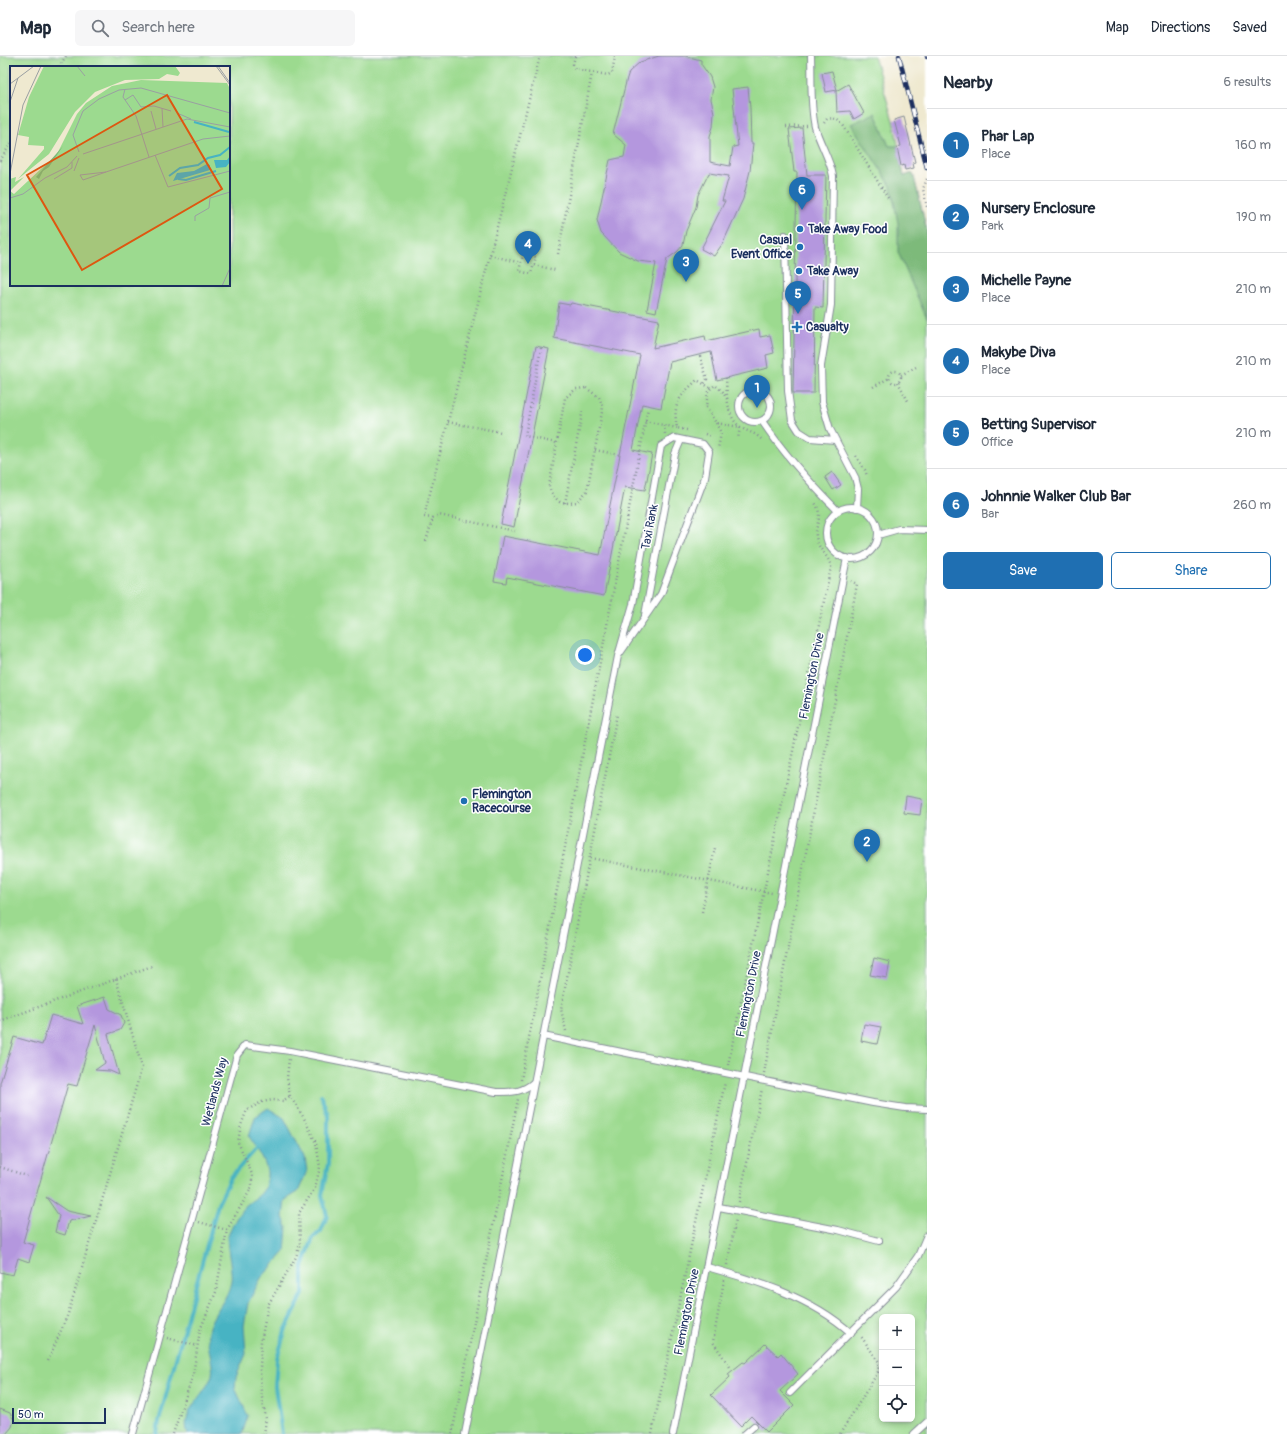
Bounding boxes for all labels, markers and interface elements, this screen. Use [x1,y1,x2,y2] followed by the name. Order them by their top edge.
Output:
[75,10,355,46] search box
[20,16,51,40] text: Map
[89,17,111,39] icon: search
[121,18,195,37] text: Search here
[1106,19,1129,36] text: Map
[1151,19,1210,36] text: Directions
[1232,19,1267,36] text: Saved
[10,66,230,286] inset map
[943,72,992,93] text: Nearby
[1224,74,1271,90] text: 6 results
[981,127,1034,146] text: Phar Lap
[953,137,959,153] text: 1
[1235,137,1271,153] text: 160 m
[981,146,1010,162] text: Place
[789,177,815,210] pin: 6
[981,199,1095,218] text: Nursery Enclosure
[952,209,960,225] text: 2
[1236,209,1271,225] text: 190 m
[981,218,1004,234] text: Park
[807,222,887,237] place label: Take Away Food
[795,224,805,234] marker: Take Away Food
[515,231,541,264] pin: 4
[731,233,793,262] place label: Casual Event Office
[795,242,805,252] marker: Casual Event Office
[673,249,699,282] pin: 3
[806,264,859,279] place label: Take Away
[794,266,804,276] marker: Take Away
[981,271,1071,290] text: Michelle Payne
[785,281,811,314] pin: 5
[952,281,960,297] text: 3
[1235,281,1271,297] text: 210 m
[981,290,1010,306] text: Place
[806,320,849,335] place label: Casualty
[791,321,803,333] marker: Casualty
[981,343,1056,362] text: Makybe Diva
[952,353,960,369] text: 4
[1235,353,1271,369] text: 210 m
[981,362,1010,378] text: Place
[744,375,770,408] pin: 1
[981,415,1096,434] text: Betting Supervisor
[952,425,960,441] text: 5
[1235,425,1271,441] text: 210 m
[981,434,1013,450] text: Office
[981,487,1131,506] text: Johnnie Walker Club Bar
[952,497,960,513] text: 6
[1233,497,1271,513] text: 260 m
[638,503,662,551] street label: Taxi Rank
[981,506,999,522] text: Bar
[943,552,1103,589] button: Save
[1111,552,1271,589] button: Share
[796,632,828,720] street label: Flemington Drive
[575,645,595,665] your location
[472,787,532,816] place label: Flemington Racecourse
[459,796,469,806] marker: Flemington Racecourse
[854,829,880,862] pin: 2
[733,950,765,1038] street label: Flemington Drive
[199,1056,231,1128] street label: Wetlands Way
[671,1268,703,1356] street label: Flemington Drive
[879,1314,915,1422] map controls
[879,1314,915,1350] button: +
[879,1350,915,1386] button: −
[879,1386,915,1422] button: locate
[12,1406,106,1425] scale bar
[18,1408,44,1421] text: 50 m

